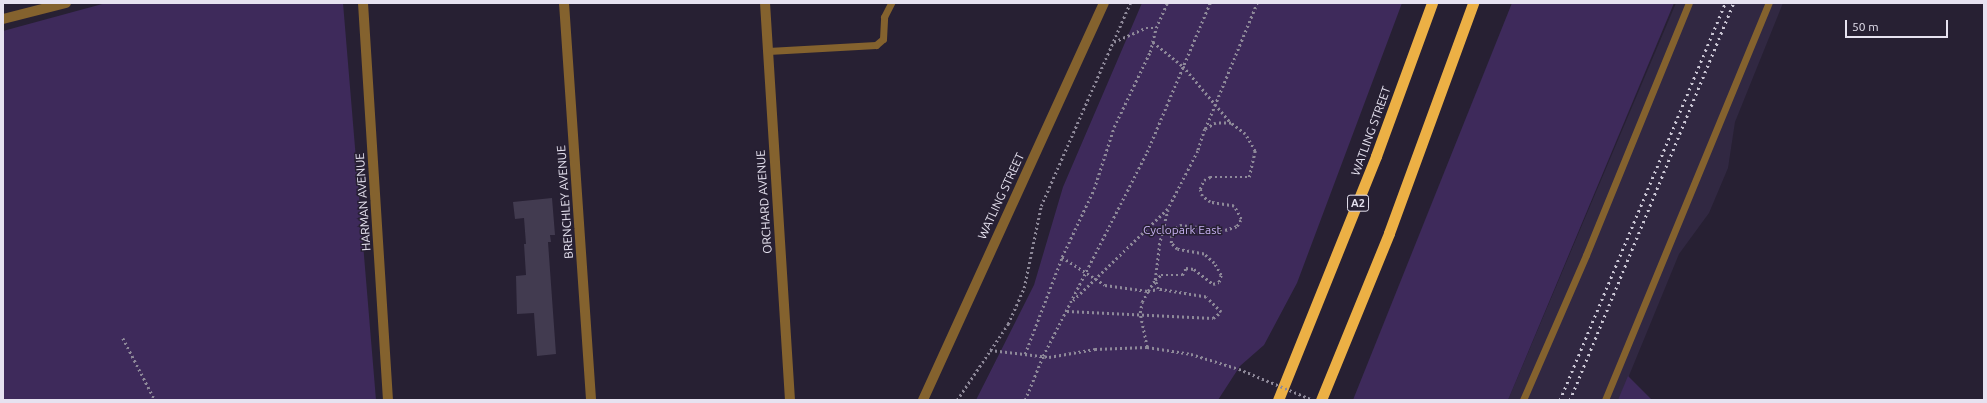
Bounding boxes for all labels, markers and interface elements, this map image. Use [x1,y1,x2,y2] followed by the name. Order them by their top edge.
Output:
[1847,12,1950,38] scale bar
[1852,20,1879,33] text: 50 m
[1348,84,1394,178] street label: WATLING STREET
[554,145,576,259] street label: BRENCHLEY AVENUE
[753,150,775,254] street label: ORCHARD AVENUE
[975,150,1027,242] street label: WATLING STREET
[352,153,374,251] street label: HARMAN AVENUE
[1347,194,1369,212] road number: A2
[1143,223,1221,237] park label: Cyclopark East

